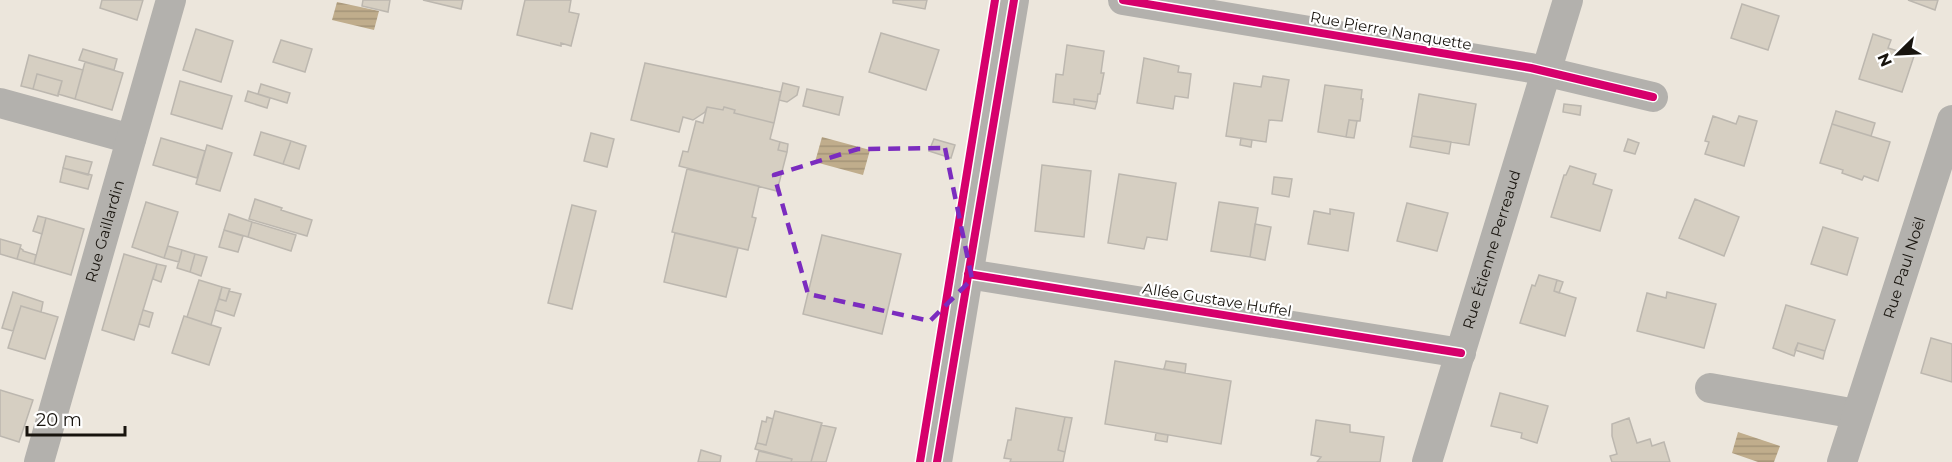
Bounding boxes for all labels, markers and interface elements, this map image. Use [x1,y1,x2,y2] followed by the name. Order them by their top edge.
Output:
[1309,7,1473,54] street label: Rue Pierre Nanquette
[1868,24,1928,84] north arrow
[1873,50,1896,70] text: N
[1458,168,1525,331] street label: Rue Étienne Perreaud
[81,178,128,284] street label: Rue Gaillardin
[1879,214,1929,321] street label: Rue Paul Noël
[1141,278,1293,321] street label: Allée Gustave Huffel
[27,399,124,437] scale bar
[36,409,82,431] text: 20 m

